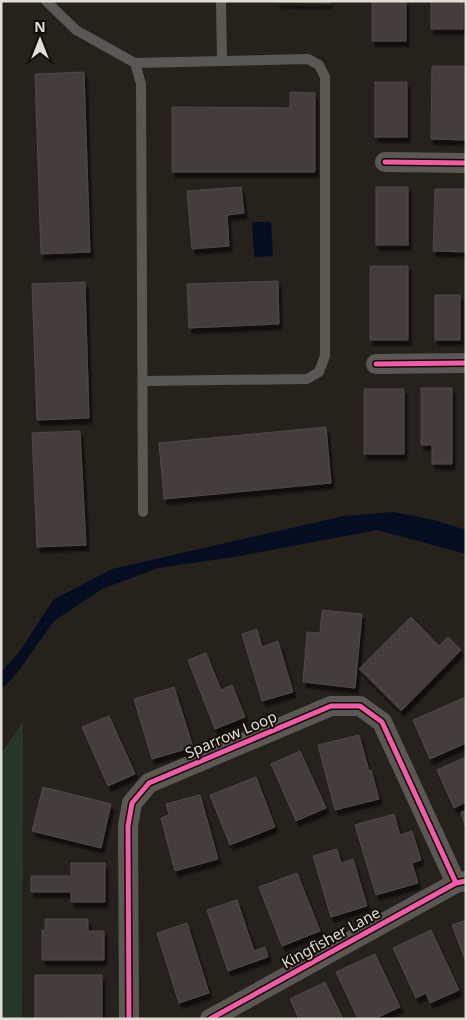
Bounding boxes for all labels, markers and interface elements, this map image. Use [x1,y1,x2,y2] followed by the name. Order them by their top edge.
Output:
[15,15,65,65] north arrow
[34,17,46,36] text: N
[182,706,279,762] street label: Sparrow Loop
[278,902,383,972] street label: Kingfisher Lane

